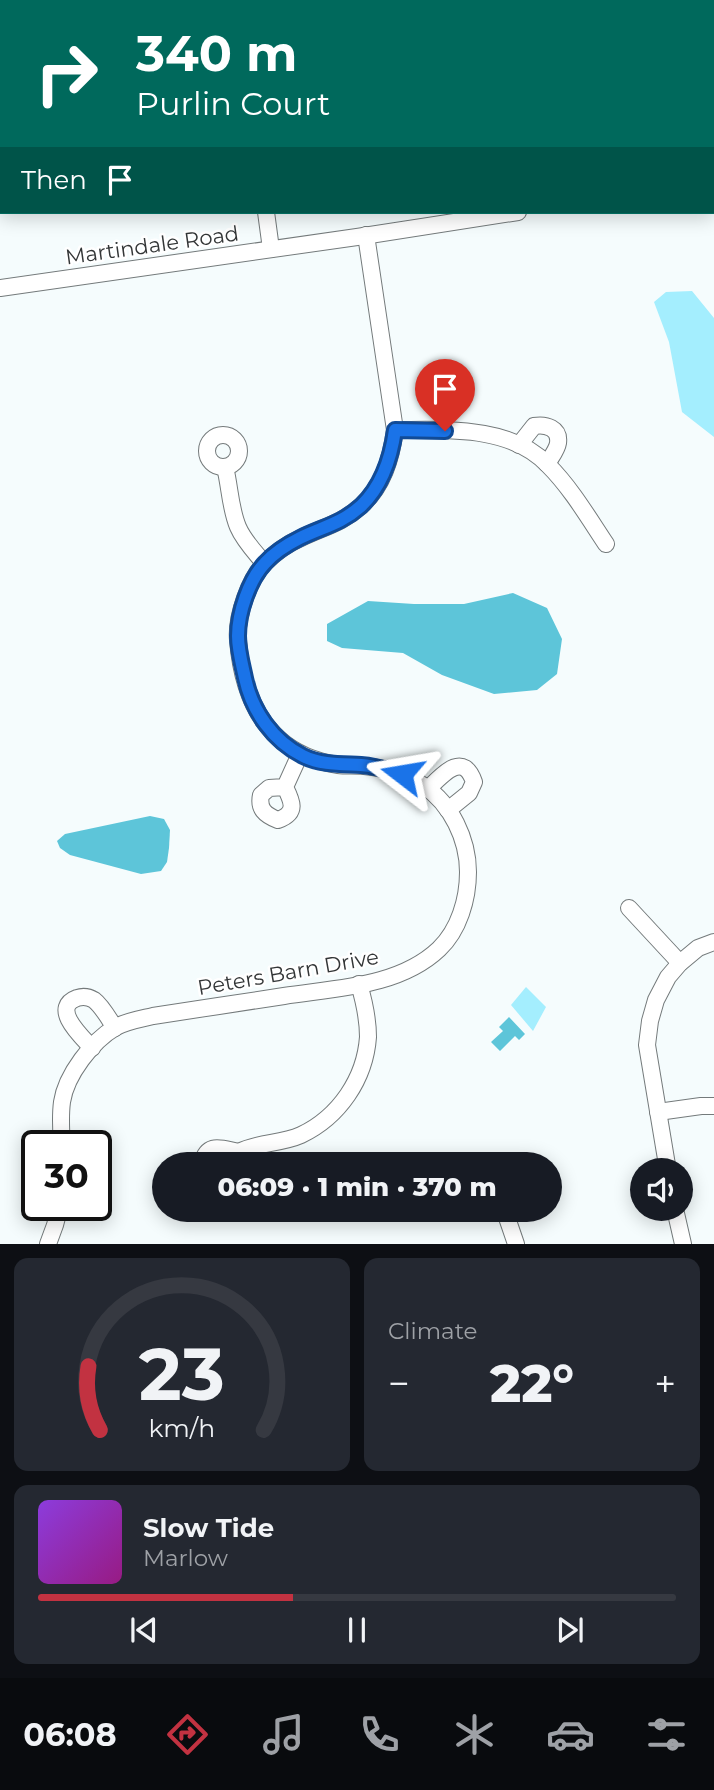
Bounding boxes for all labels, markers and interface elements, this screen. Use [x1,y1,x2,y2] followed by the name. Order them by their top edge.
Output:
[136,24,297,83] text: 340 m
[21,28,112,119] icon: right
[136,84,330,123] text: Purlin Court
[101,161,139,199] icon: arrive
[21,164,87,196] text: Then
[64,220,240,270] street label: Martindale Road
[415,359,475,431] pin
[426,370,464,408] icon: arrive
[365,737,439,811] position arrow
[195,944,381,1000] street label: Peters Barn Drive
[21,1130,112,1221] speed limit sign: 30
[630,1158,693,1221] map controls
[630,1158,693,1221] button: sound
[217,1171,497,1203] text: 06:09 · 1 min · 370 m
[388,1317,477,1345] text: Climate
[139,1331,225,1419] text: 23
[490,1352,574,1415] text: 22°
[388,1360,410,1407] text: −
[654,1360,676,1407] text: +
[149,1413,215,1443] text: km/h
[143,1512,274,1544] text: Slow Tide
[143,1544,228,1572] text: Marlow
[125,1611,163,1649] icon: previous
[338,1611,376,1649] icon: pause
[551,1611,589,1649] icon: next
[163,1710,212,1759] icon: directions
[259,1710,308,1759] icon: music
[355,1710,404,1759] icon: phone
[450,1710,499,1759] icon: climate
[546,1710,595,1759] icon: car
[642,1710,691,1759] icon: filters
[23,1715,117,1754] text: 06:08

